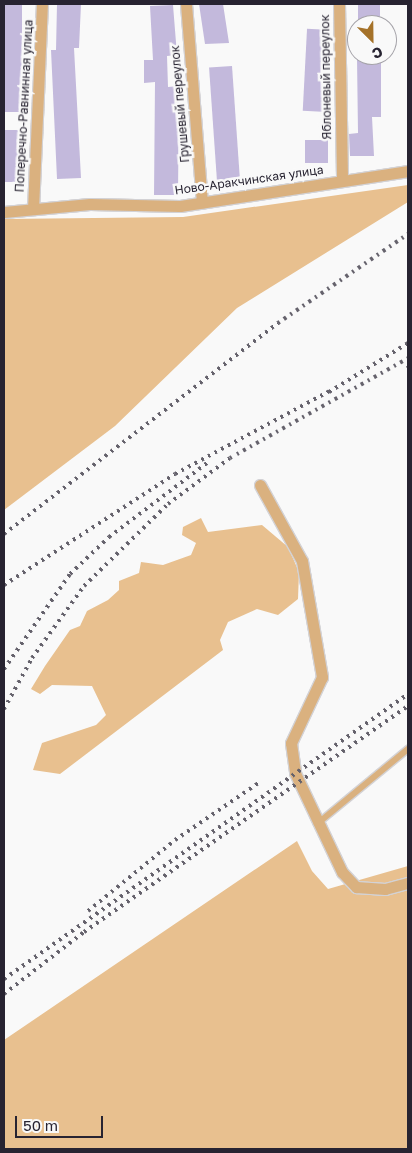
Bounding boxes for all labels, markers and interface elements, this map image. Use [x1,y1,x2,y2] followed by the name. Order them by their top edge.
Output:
[318,14,334,140] street label: Яблоневый переулок
[347,15,397,65] north arrow
[12,19,36,193] street label: Поперечно-Равнинная улица
[370,44,386,63] text: С
[168,45,192,163] street label: Грушевый переулок
[174,162,324,198] street label: Ново-Аракчинская улица
[18,1106,105,1138] scale bar
[23,1116,58,1134] text: 50 m

